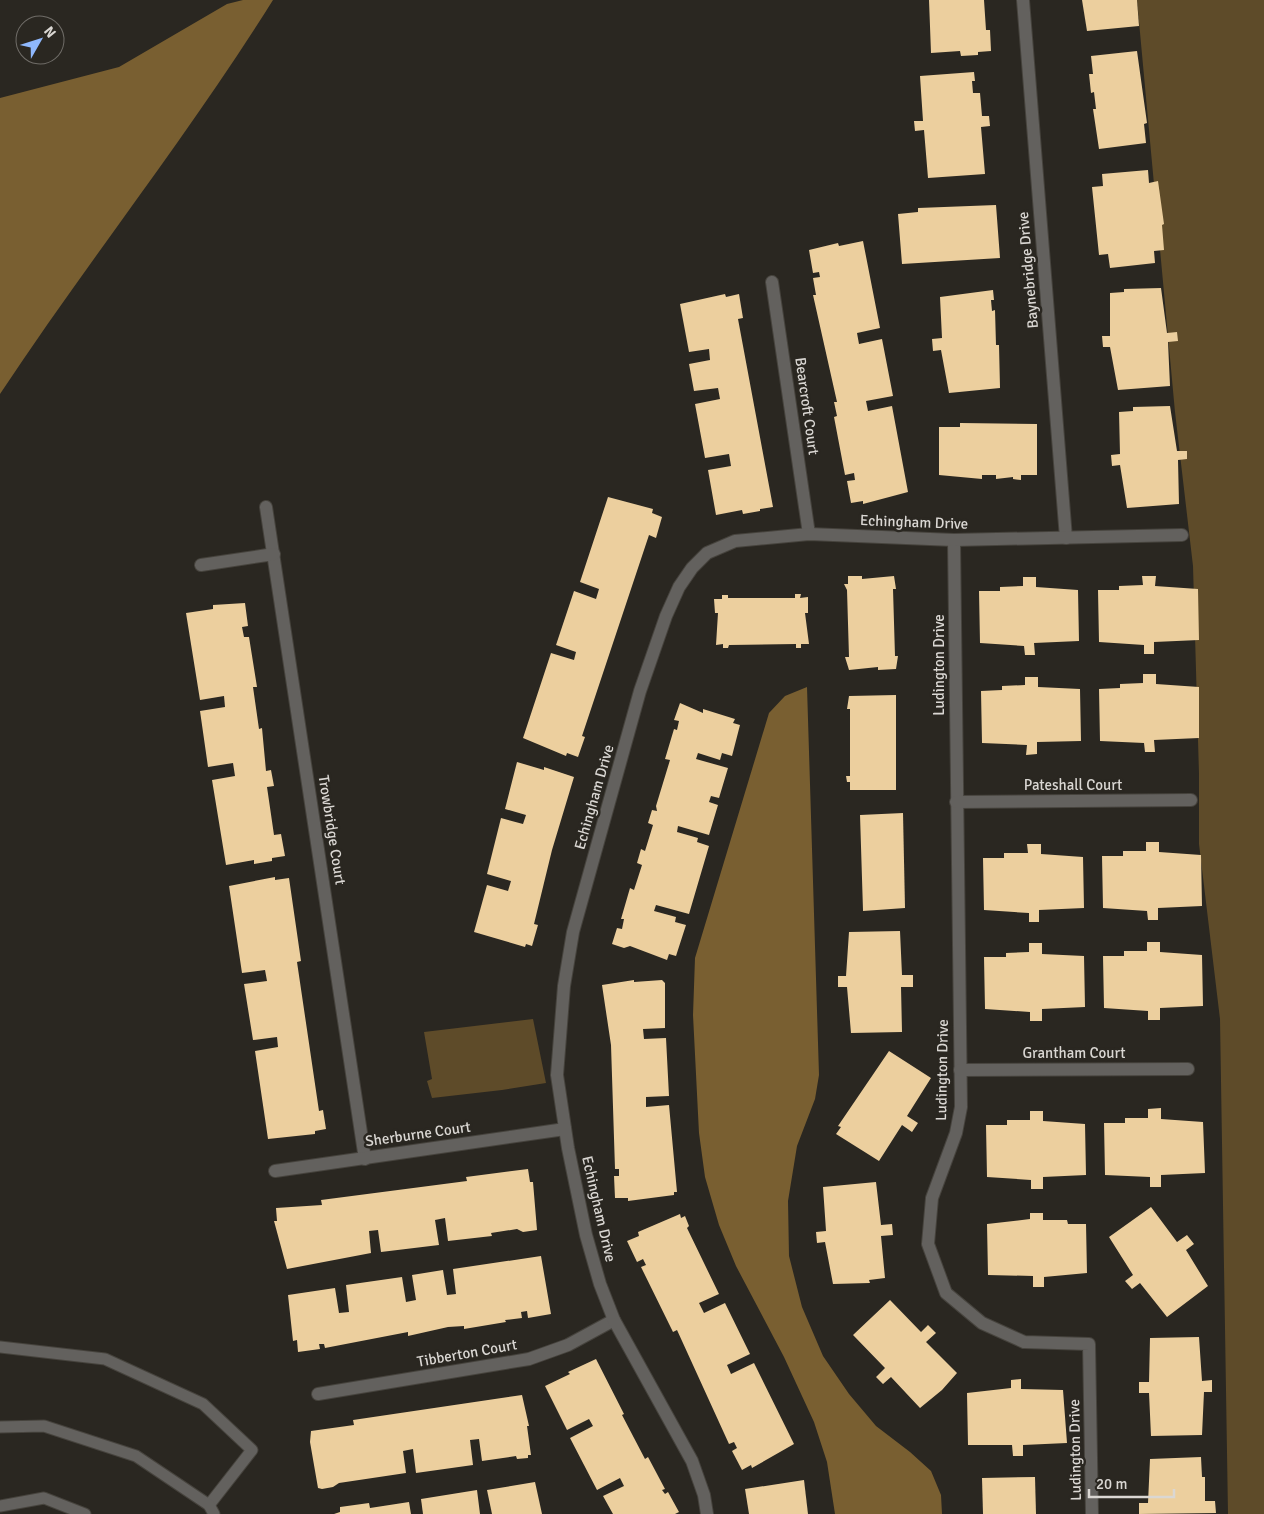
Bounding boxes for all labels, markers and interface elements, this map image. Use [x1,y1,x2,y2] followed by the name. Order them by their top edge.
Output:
[15,15,65,65] north arrow
[40,23,59,41] text: N
[1014,211,1042,329] street label: Baynebridge Drive
[791,356,823,456] street label: Bearcroft Court
[860,511,968,533] street label: Echingham Drive
[930,614,948,716] street label: Ludington Drive
[570,742,618,852] street label: Echingham Drive
[314,774,350,886] street label: Trowbridge Court
[1024,776,1122,794] street label: Pateshall Court
[932,1019,952,1121] street label: Ludington Drive
[1022,1044,1126,1062] street label: Grantham Court
[364,1118,472,1150] street label: Sherburne Court
[578,1154,620,1264] street label: Echingham Drive
[416,1335,518,1371] street label: Tibberton Court
[1065,1399,1085,1501] street label: Ludington Drive
[1089,1466,1174,1498] scale bar
[1096,1475,1127,1493] text: 20 m

